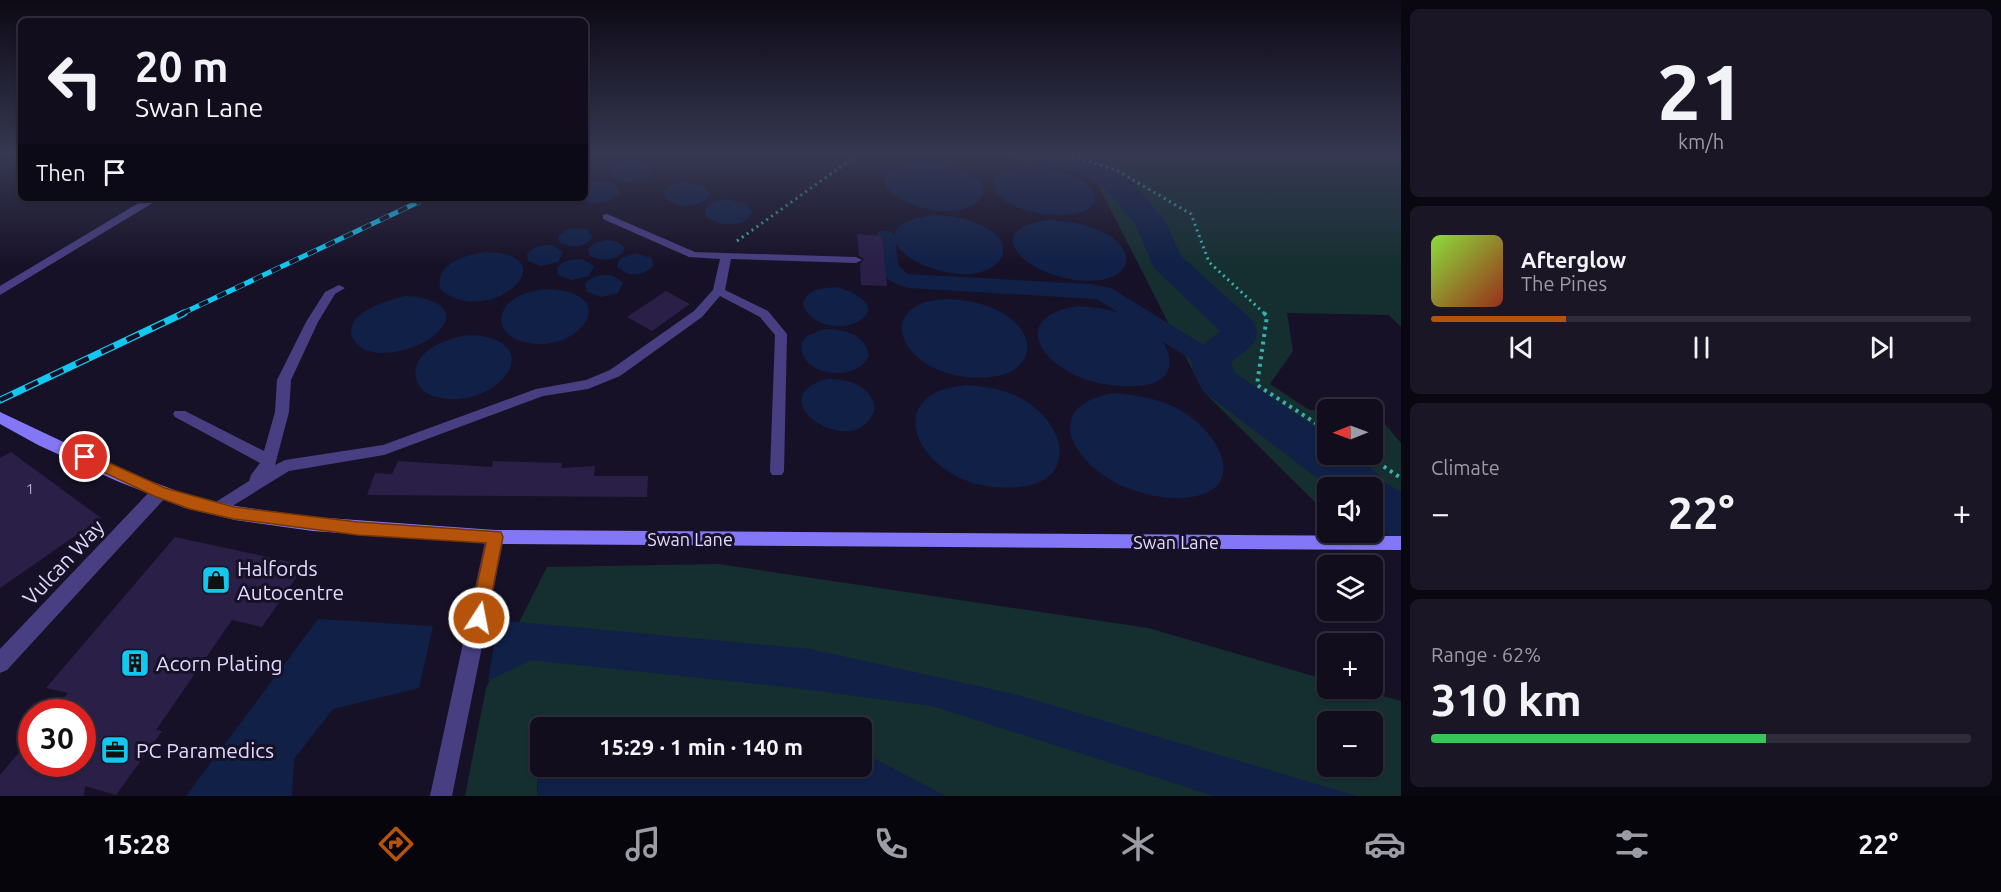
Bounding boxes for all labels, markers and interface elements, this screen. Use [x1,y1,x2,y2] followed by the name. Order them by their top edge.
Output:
[36,42,114,120] icon: left
[135,43,229,90] text: 20 m
[1657,47,1745,135] text: 21
[135,92,264,122] text: Swan Lane
[1678,130,1724,153] text: km/h
[98,156,131,189] icon: arrive
[36,160,86,185] text: Then
[1521,247,1626,272] text: Afterglow
[1521,272,1607,295] text: The Pines
[1505,331,1538,364] icon: previous
[1685,331,1718,364] icon: pause
[1865,331,1898,364] icon: next
[1317,399,1383,465] north arrow
[1317,399,1383,777] map controls
[59,431,110,482] pin
[68,440,101,473] icon: arrive
[1431,456,1500,479] text: Climate
[1317,477,1383,543] button: sound
[26,480,34,497] house number: 1
[1668,487,1734,538] text: 22°
[1431,494,1450,531] text: −
[1952,494,1971,531] text: +
[17,514,109,610] street label: Vulcan Way
[647,529,733,549] street label: Swan Lane
[1133,532,1219,552] street label: Swan Lane
[1317,555,1383,621] button: layers
[237,556,344,604] place label: Halfords Autocentre
[200,564,232,596] shop icon: Halfords Autocentre
[447,586,511,650] position arrow
[1317,633,1383,699] button: +
[1431,643,1541,666] text: Range · 62%
[119,647,151,679] building icon: Acorn Plating
[156,651,283,675] place label: Acorn Plating
[1431,674,1582,725] text: 310 km
[18,699,96,777] speed limit sign: 30
[1317,711,1383,777] button: −
[99,734,131,766] office icon: PC Paramedics
[599,734,803,759] text: 15:29 · 1 min · 140 m
[136,738,274,762] place label: PC Paramedics
[375,823,417,865] icon: directions
[622,823,664,865] icon: music
[870,823,912,865] icon: phone
[1117,823,1159,865] icon: climate
[1364,823,1406,865] icon: car
[1611,823,1653,865] icon: filters
[103,829,170,859] text: 15:28
[1858,829,1898,859] text: 22°

